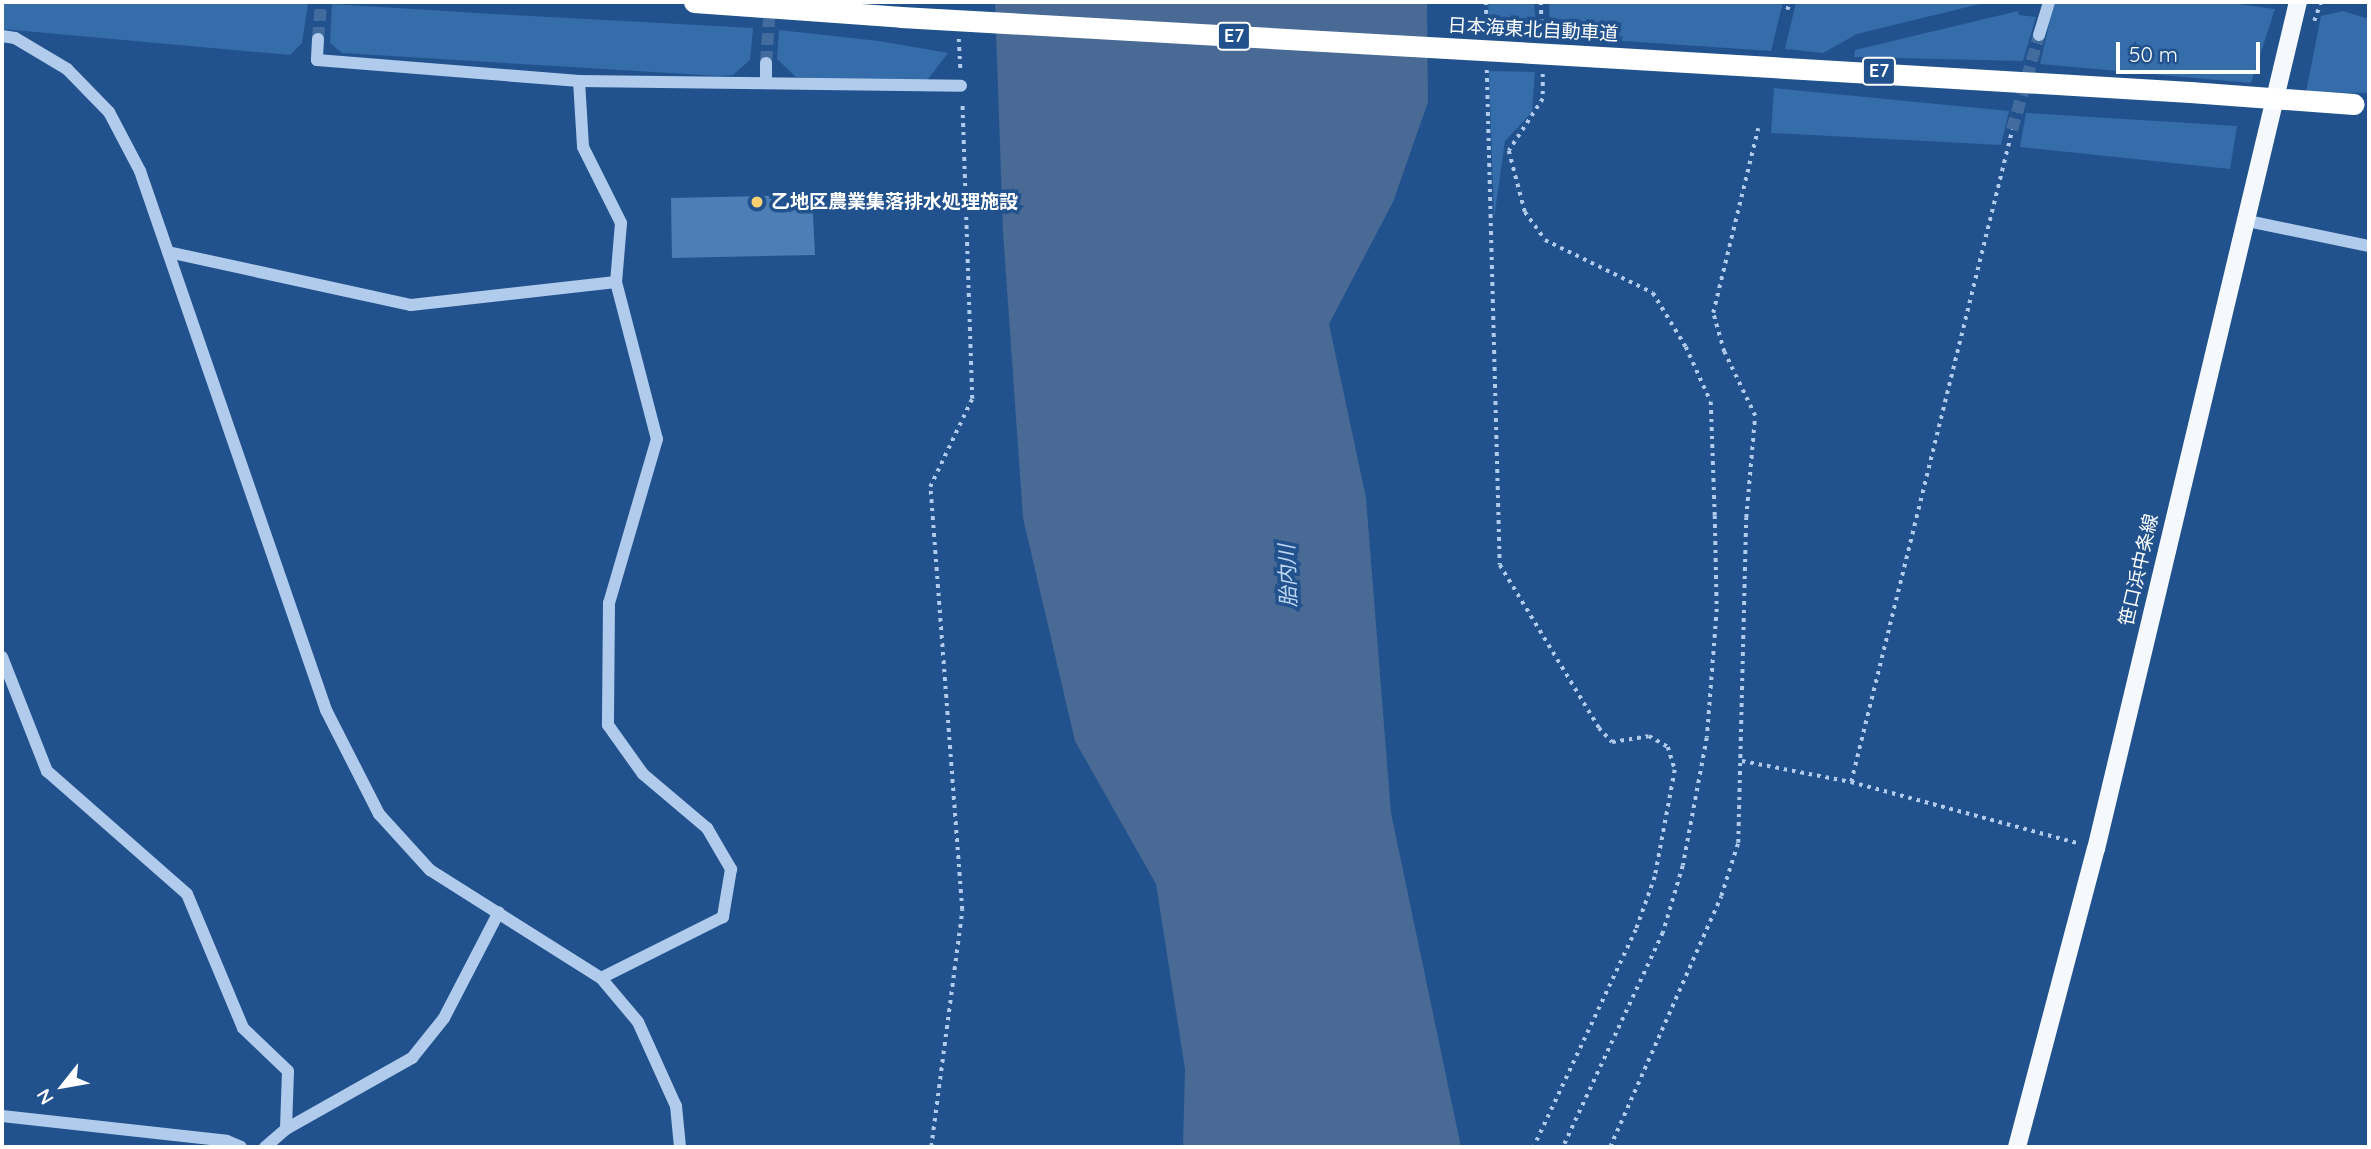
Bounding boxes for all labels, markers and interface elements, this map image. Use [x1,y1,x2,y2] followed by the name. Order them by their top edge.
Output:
[1447,14,1619,46] street label: 日本海東北自動車道
[1216,22,1252,51] road number: E7
[2119,28,2262,72] scale bar
[2129,41,2178,67] text: 50 m
[1862,56,1896,86] road number: E7
[771,191,1018,213] place label: 乙地区農業集落排水処理施設
[749,194,765,210] marker: 乙地区農業集落排水処理施設
[2115,512,2163,628] street label: 笹口浜中条線
[1273,544,1301,608] water label: 胎内川
[28,1051,98,1121] north arrow
[31,1085,59,1109] text: N

